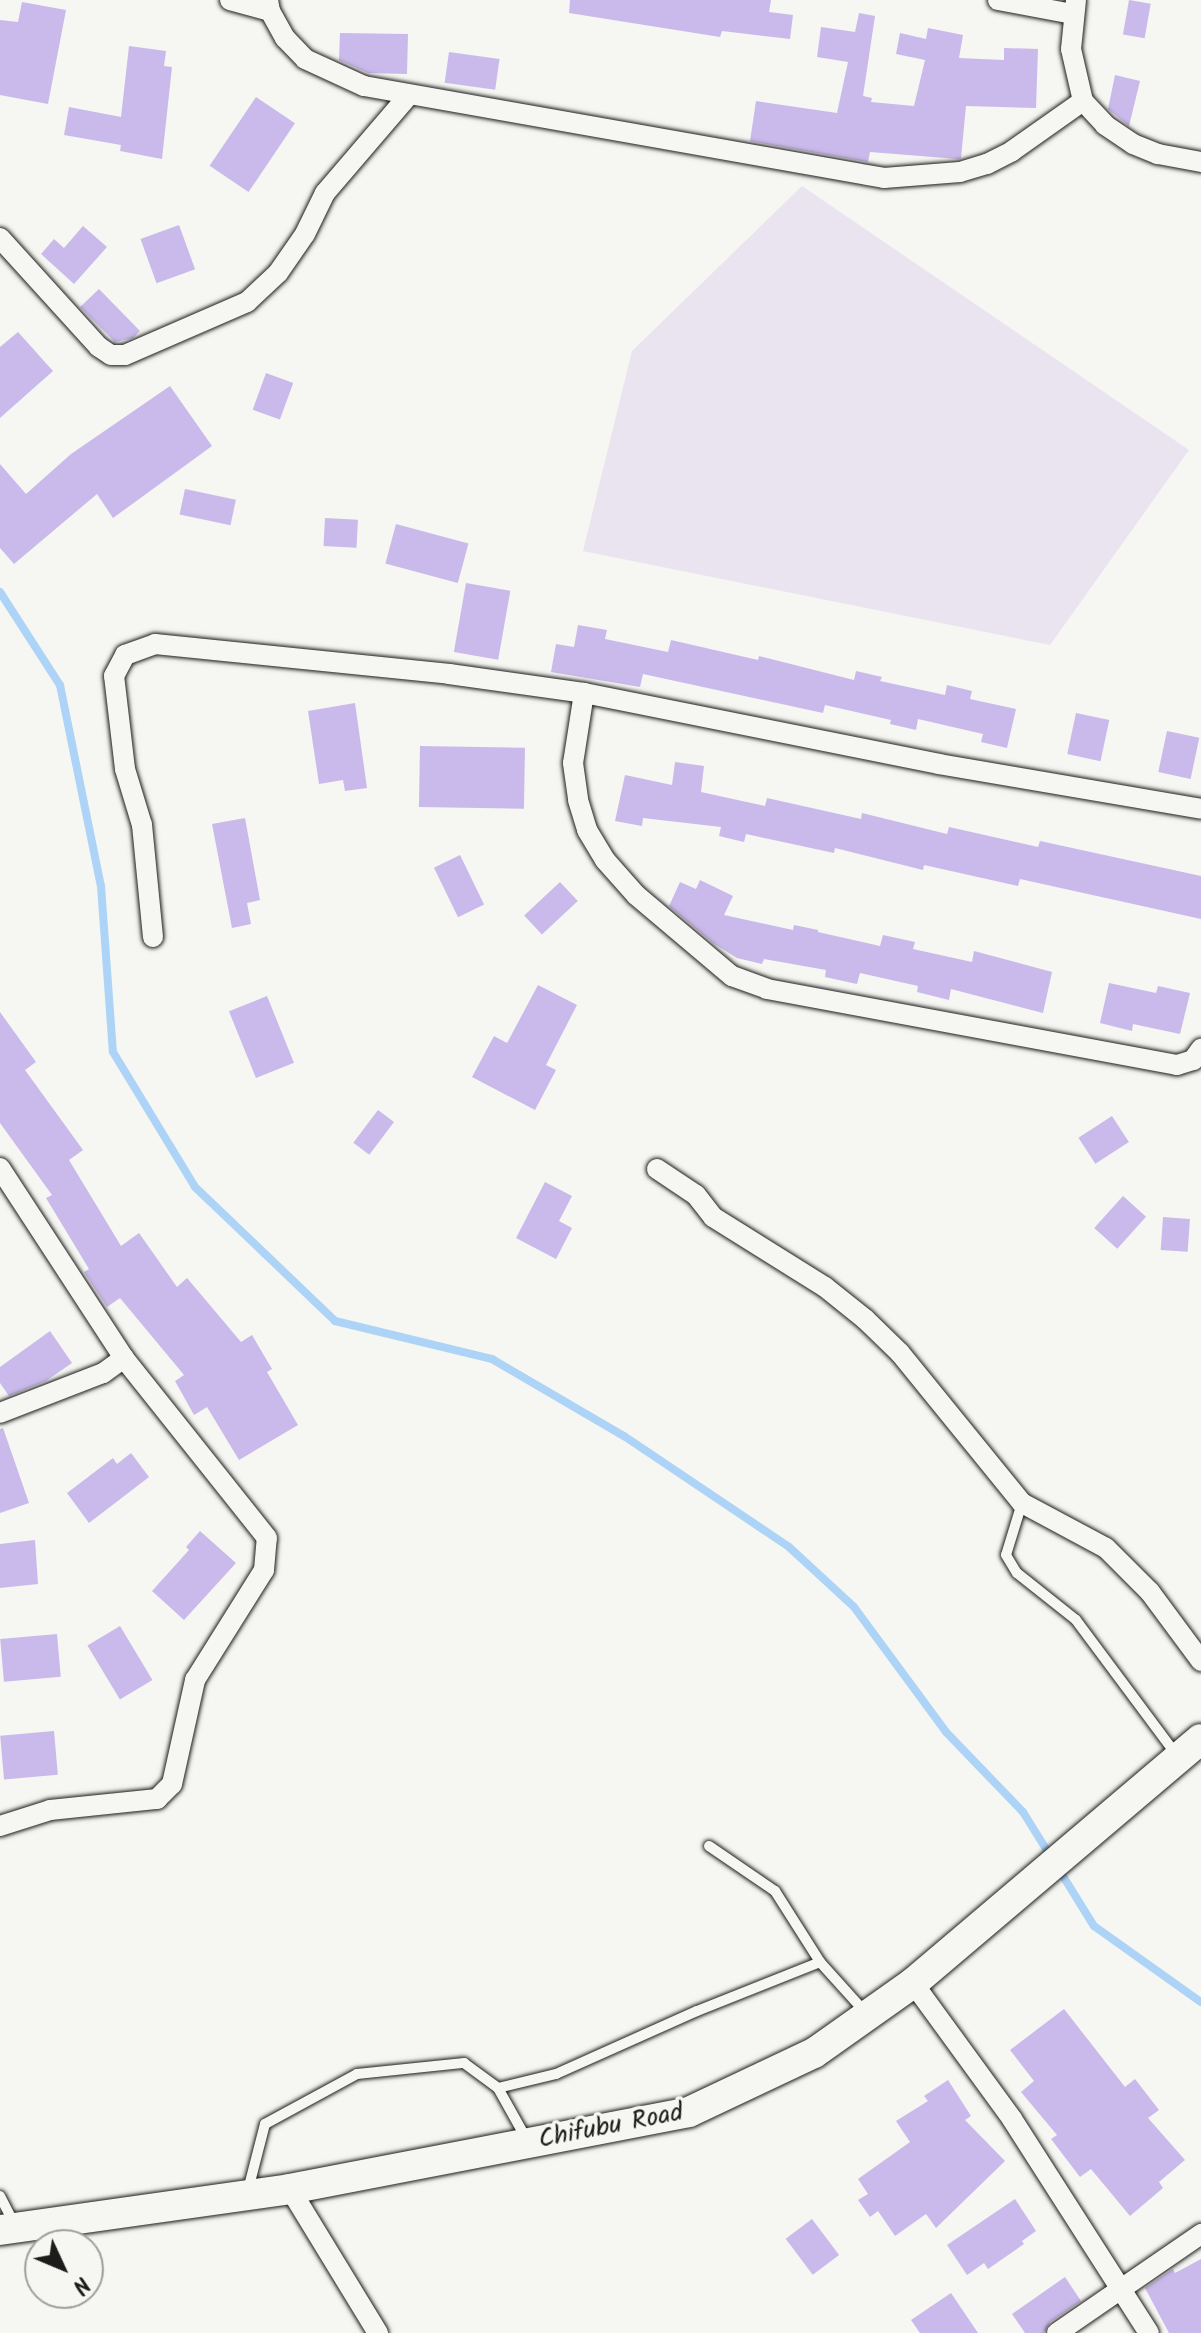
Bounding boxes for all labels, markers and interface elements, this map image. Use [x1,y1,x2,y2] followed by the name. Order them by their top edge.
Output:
[536,2098,686,2156] street label: Chifubu Road
[24,2229,104,2309] north arrow
[63,2267,98,2302] text: N

